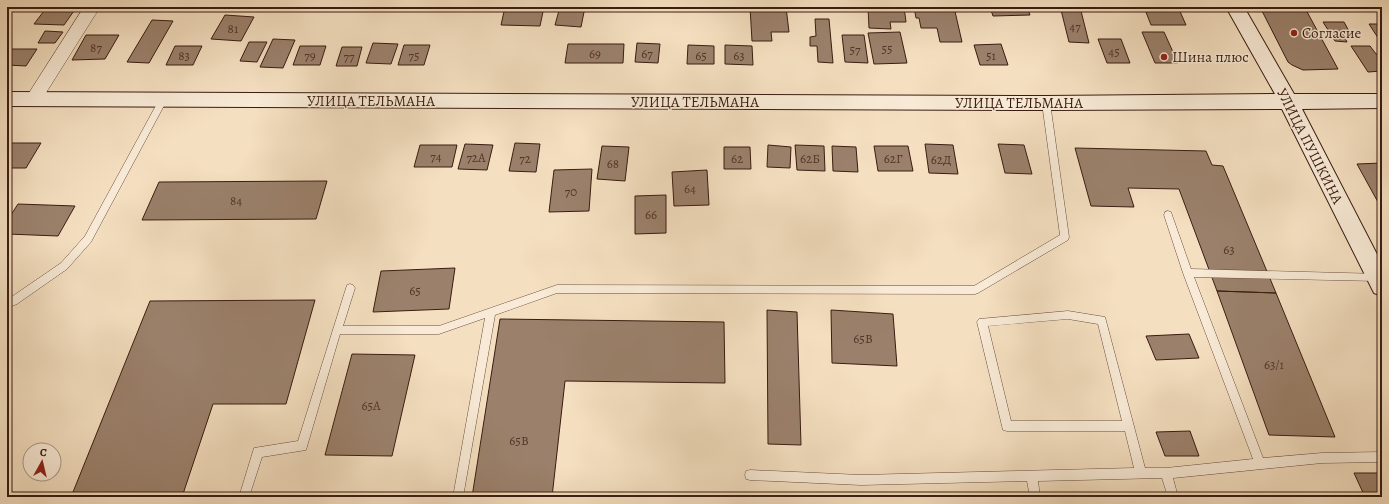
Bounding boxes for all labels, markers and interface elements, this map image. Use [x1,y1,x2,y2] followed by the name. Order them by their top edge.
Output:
[1069,18,1081,35] house number: 47
[228,20,239,37] house number: 81
[1302,23,1362,43] place label: Согласие
[1289,28,1299,38] marker: Согласие
[90,39,102,56] house number: 87
[881,40,893,57] house number: 55
[849,41,861,58] house number: 57
[1108,43,1120,60] house number: 45
[589,45,601,62] house number: 69
[641,45,653,62] house number: 67
[178,47,190,64] house number: 83
[304,47,316,64] house number: 79
[408,47,420,64] house number: 75
[695,47,707,64] house number: 65
[733,47,745,64] house number: 63
[986,47,997,64] house number: 51
[1172,47,1249,67] place label: Шина плюс
[344,48,355,65] house number: 77
[1159,52,1169,62] marker: Шина плюс
[1272,85,1348,208] street label: УЛИЦА ПУШКИНА
[307,91,435,111] street label: УЛИЦА ТЕЛЬМАНА
[631,92,759,112] street label: УЛИЦА ТЕЛЬМАНА
[955,93,1083,113] street label: УЛИЦА ТЕЛЬМАНА
[430,148,442,165] house number: 74
[466,149,486,166] house number: 72А
[519,150,531,167] house number: 72
[731,150,743,167] house number: 62
[800,150,820,167] house number: 62Б
[884,150,903,167] house number: 62Г
[931,151,951,168] house number: 62Д
[607,155,619,172] house number: 68
[684,180,696,197] house number: 64
[565,183,577,200] house number: 70
[230,192,242,209] house number: 84
[645,206,657,223] house number: 66
[1223,241,1235,258] house number: 63
[409,282,421,299] house number: 65
[853,330,873,347] house number: 65В
[1264,356,1285,373] house number: 63/1
[361,397,381,414] house number: 65А
[509,432,529,449] house number: 65В
[22,442,62,482] north arrow
[39,445,48,461] text: С

